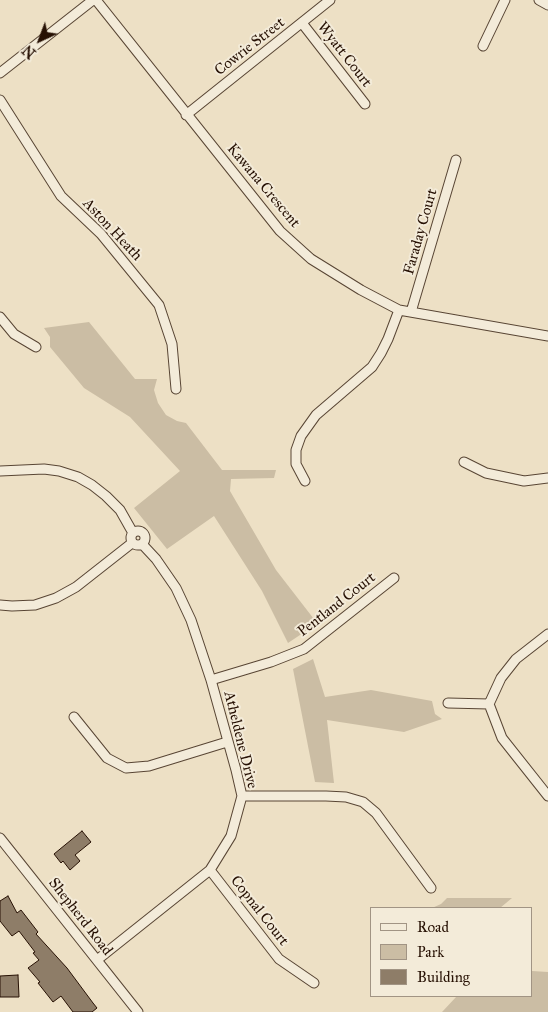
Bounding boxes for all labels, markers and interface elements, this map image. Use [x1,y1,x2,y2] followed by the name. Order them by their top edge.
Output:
[211,14,289,80] street label: Cowrie Street
[15,15,65,65] north arrow
[313,19,375,91] street label: Wyatt Court
[19,41,40,62] text: N
[223,140,303,232] street label: Kawana Crescent
[400,187,442,277] street label: Faraday Court
[78,195,146,265] street label: Aston Heath
[294,569,380,641] street label: Pentland Court
[219,689,261,791] street label: Atheldene Drive
[226,872,292,950] street label: Copnal Court
[44,875,116,959] street label: Shepherd Road
[370,907,533,997] legend
[417,918,449,936] text: Road
[417,943,444,961] text: Park
[417,968,470,986] text: Building

